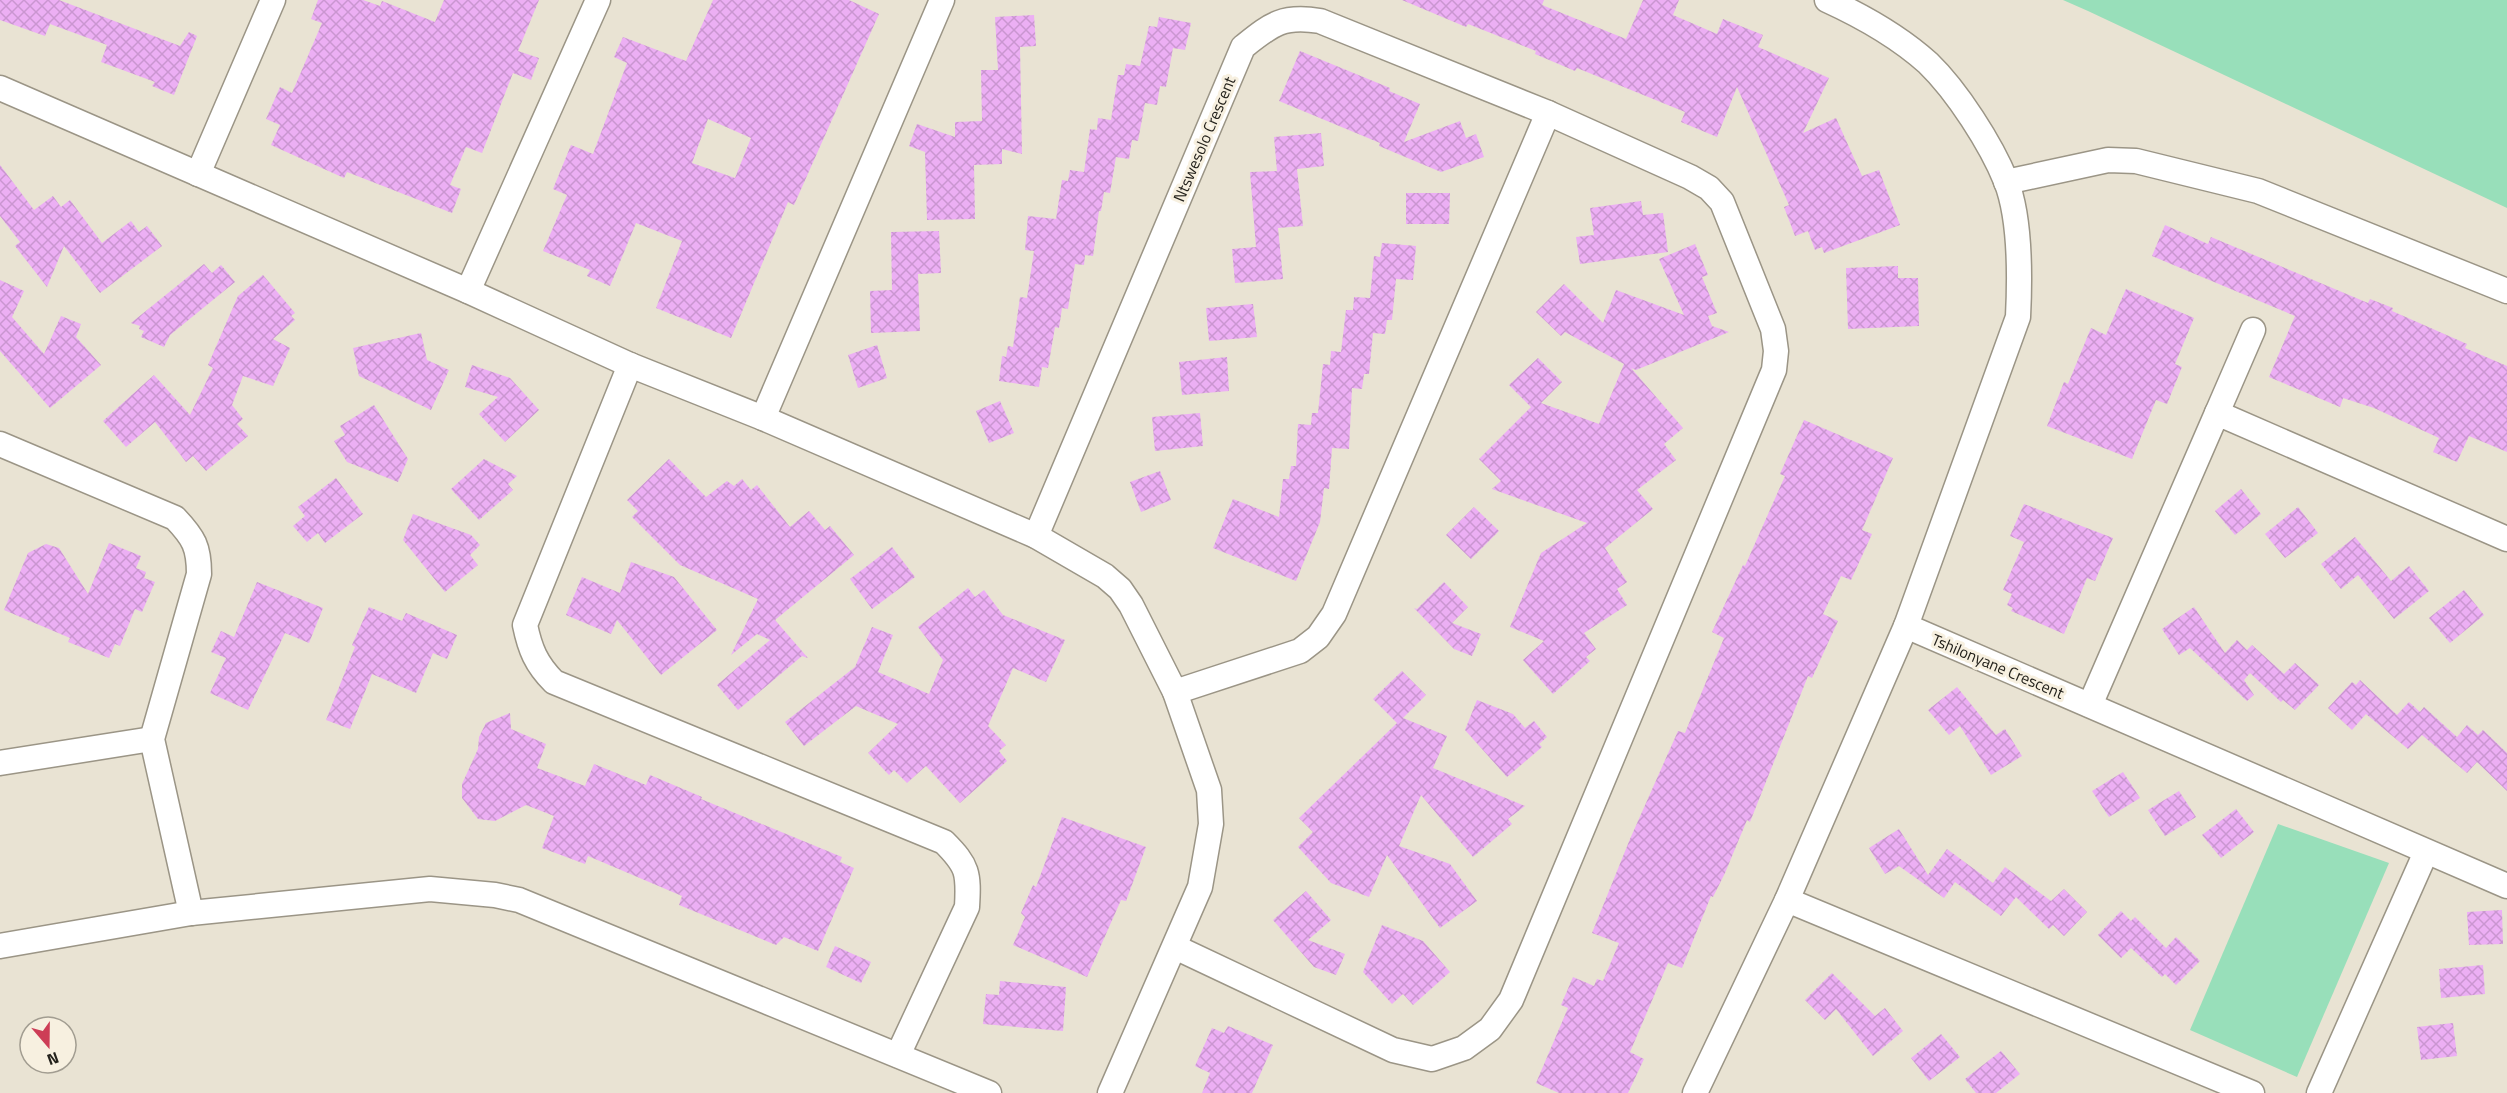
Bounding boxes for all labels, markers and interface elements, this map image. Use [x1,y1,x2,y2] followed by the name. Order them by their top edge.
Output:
[1167,72,1241,205] street label: Ntswesolo Crescent
[1928,627,2068,705] street label: Tshilonyane Crescent
[18,1015,78,1075] north arrow
[44,1046,62,1072] text: N

